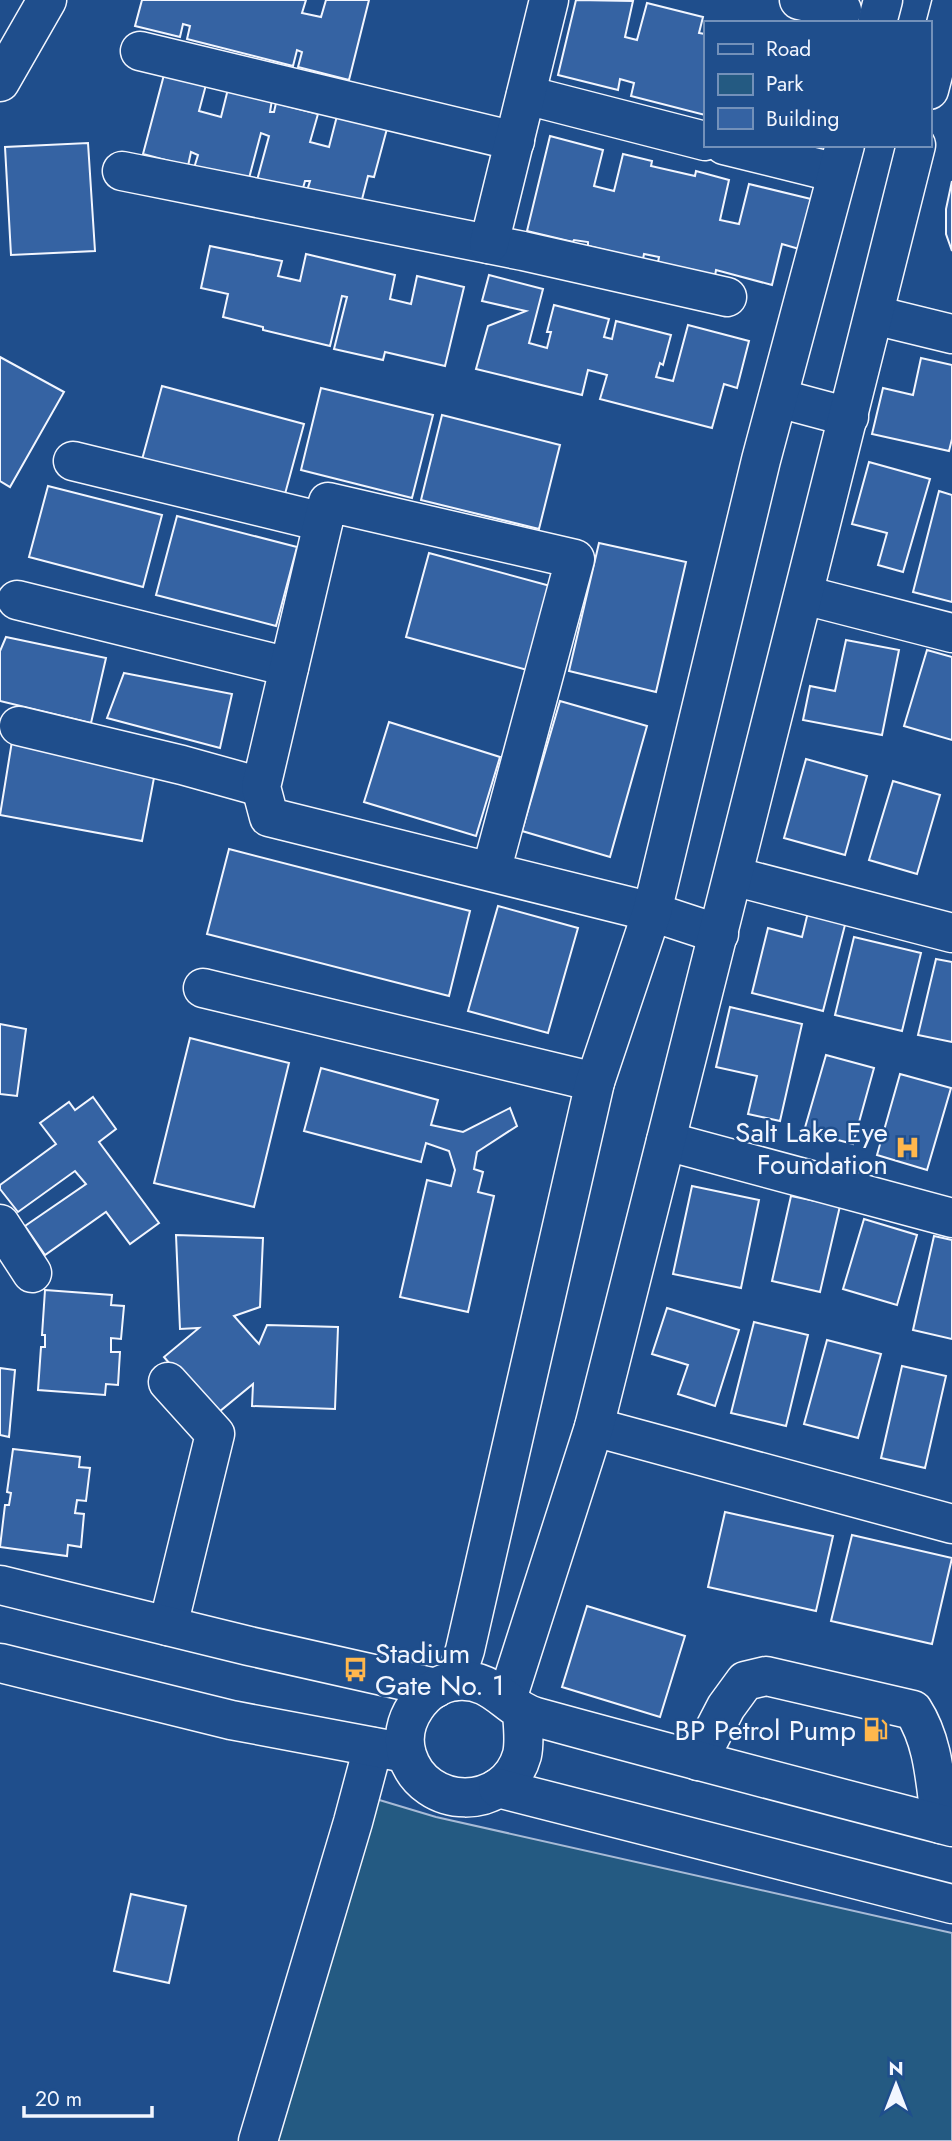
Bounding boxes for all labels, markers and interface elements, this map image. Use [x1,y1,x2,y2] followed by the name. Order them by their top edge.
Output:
[704,21,931,147] legend
[766,34,811,64] text: Road
[766,69,804,99] text: Park
[766,104,839,134] text: Building
[735,1112,888,1185] place label: Salt Lake Eye Foundation
[894,1134,922,1162] hospital icon: Salt Lake Eye Foundation
[375,1633,505,1706] place label: Stadium Gate No. 1
[341,1655,369,1683] bus stop icon: Stadium Gate No. 1
[674,1710,856,1751] place label: BP Petrol Pump
[862,1716,890,1744] fuel station icon: BP Petrol Pump
[861,2050,931,2120] north arrow
[888,2055,904,2082] text: N
[24,2074,152,2118] scale bar
[35,2084,82,2114] text: 20 m

